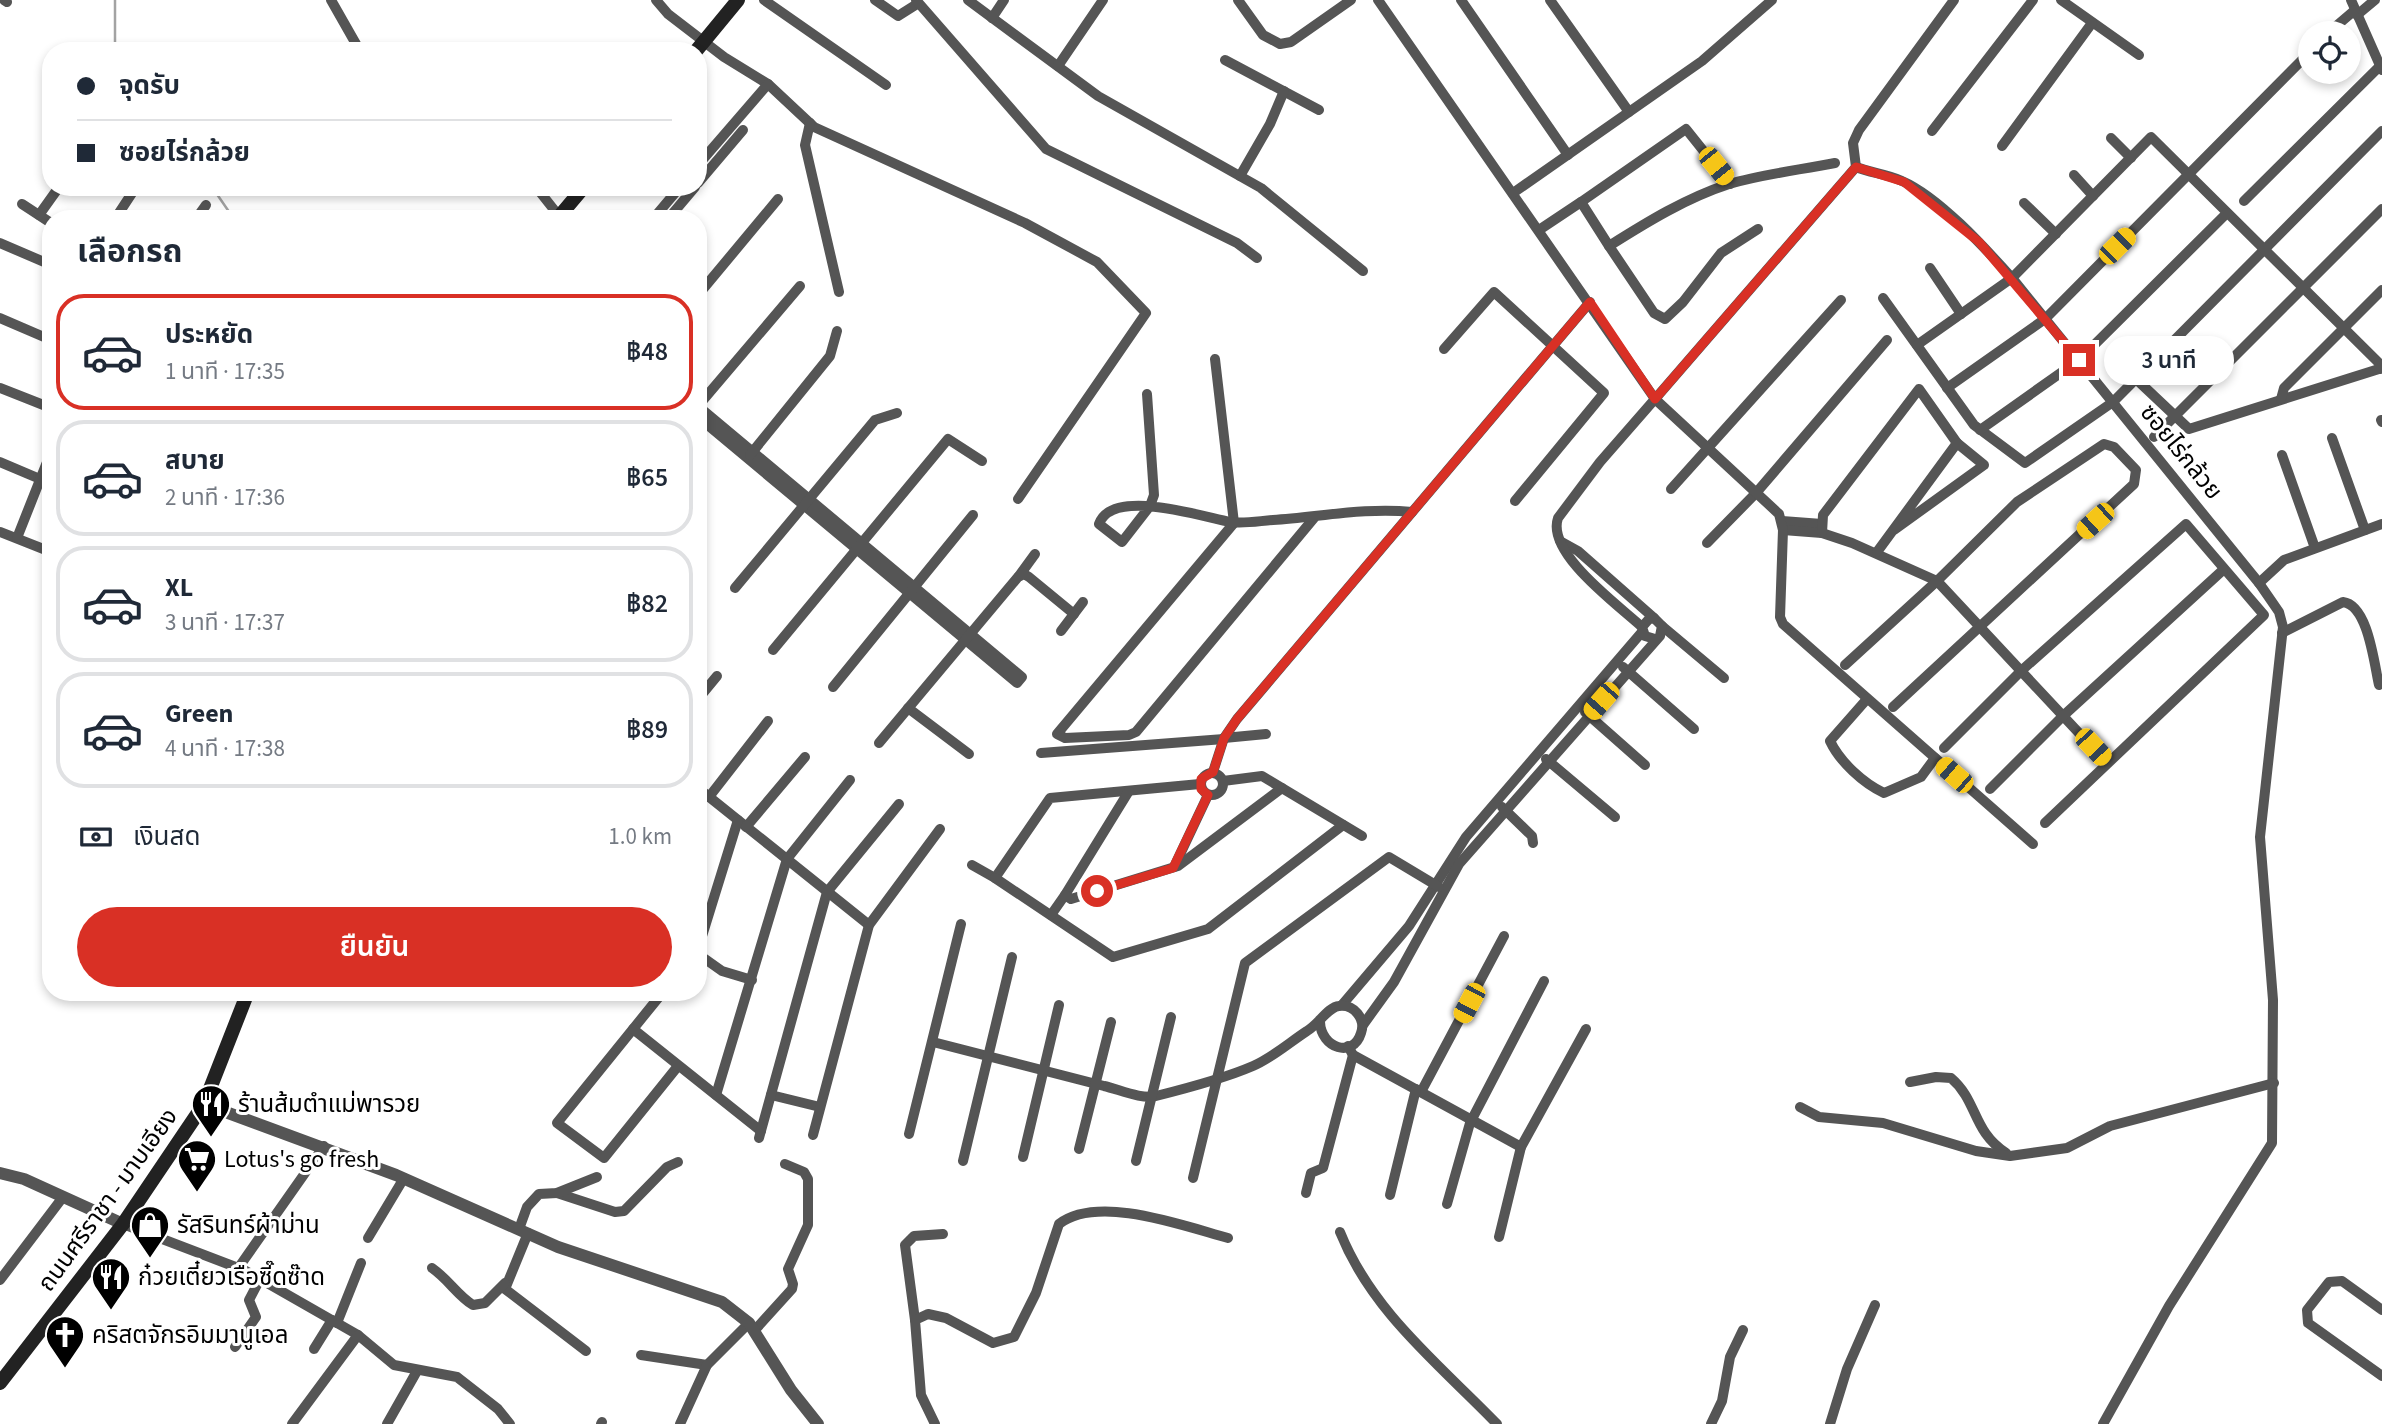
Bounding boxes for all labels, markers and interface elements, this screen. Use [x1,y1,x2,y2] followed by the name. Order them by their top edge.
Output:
[2298,21,2361,84] map controls
[2298,21,2361,84] button: locate
[119,67,180,104] text: จุดรับ
[119,134,250,171] text: ซอยไร่กล้วย
[1695,143,1738,189] car
[2095,224,2140,268] car
[77,229,182,275] text: เลือกรถ
[165,316,253,353] text: ประหยัด
[81,321,144,384] icon: car
[626,333,668,370] text: ฿48
[2104,336,2233,384] callout: 3 นาที
[2063,344,2095,376] route end
[2141,344,2197,377] text: 3 นาที
[165,355,285,388] text: 1 นาที · 17:35
[2131,397,2231,507] street label: ซอยไร่กล้วย
[165,442,225,479] text: สบาย
[81,447,144,510] icon: car
[626,459,668,496] text: ฿65
[165,481,285,514] text: 2 นาที · 17:36
[2073,499,2118,543] car
[165,569,193,606] text: XL
[81,573,144,636] icon: car
[626,585,668,622] text: ฿82
[165,606,285,639] text: 3 นาที · 17:37
[1580,678,1623,724] car
[165,695,233,732] text: Green
[81,699,144,762] icon: car
[626,711,668,748] text: ฿89
[2071,724,2116,770] car
[165,732,285,765] text: 4 นาที · 17:38
[1932,753,1977,797] car
[77,818,115,856] icon: cash
[133,818,200,855] text: เงินสด
[608,820,672,853] text: 1.0 km
[1081,875,1113,907] route start
[77,907,672,987] button: ยืนยัน
[1450,980,1489,1026] car
[190,1083,232,1138] restaurant icon: ร้านส้มตำแม่พารวย
[238,1087,420,1122] place label: ร้านส้มตำแม่พารวย
[30,1101,186,1299] street label: ถนนศรีราชา - มาบเอียง
[176,1138,218,1193] supermarket icon: Lotus's go fresh
[224,1142,379,1177] place label: Lotus's go fresh
[129,1204,171,1259] shop icon: รัสรินทร์ผ้าม่าน
[177,1208,320,1243] place label: รัสรินทร์ผ้าม่าน
[90,1256,132,1311] restaurant icon: ก๋วยเตี๋ยวเรือซี๊ดซ๊าด
[138,1260,325,1295] place label: ก๋วยเตี๋ยวเรือซี๊ดซ๊าด
[44,1314,86,1369] church icon: คริสตจักรอิมมานูเอล
[92,1318,288,1353] place label: คริสตจักรอิมมานูเอล

